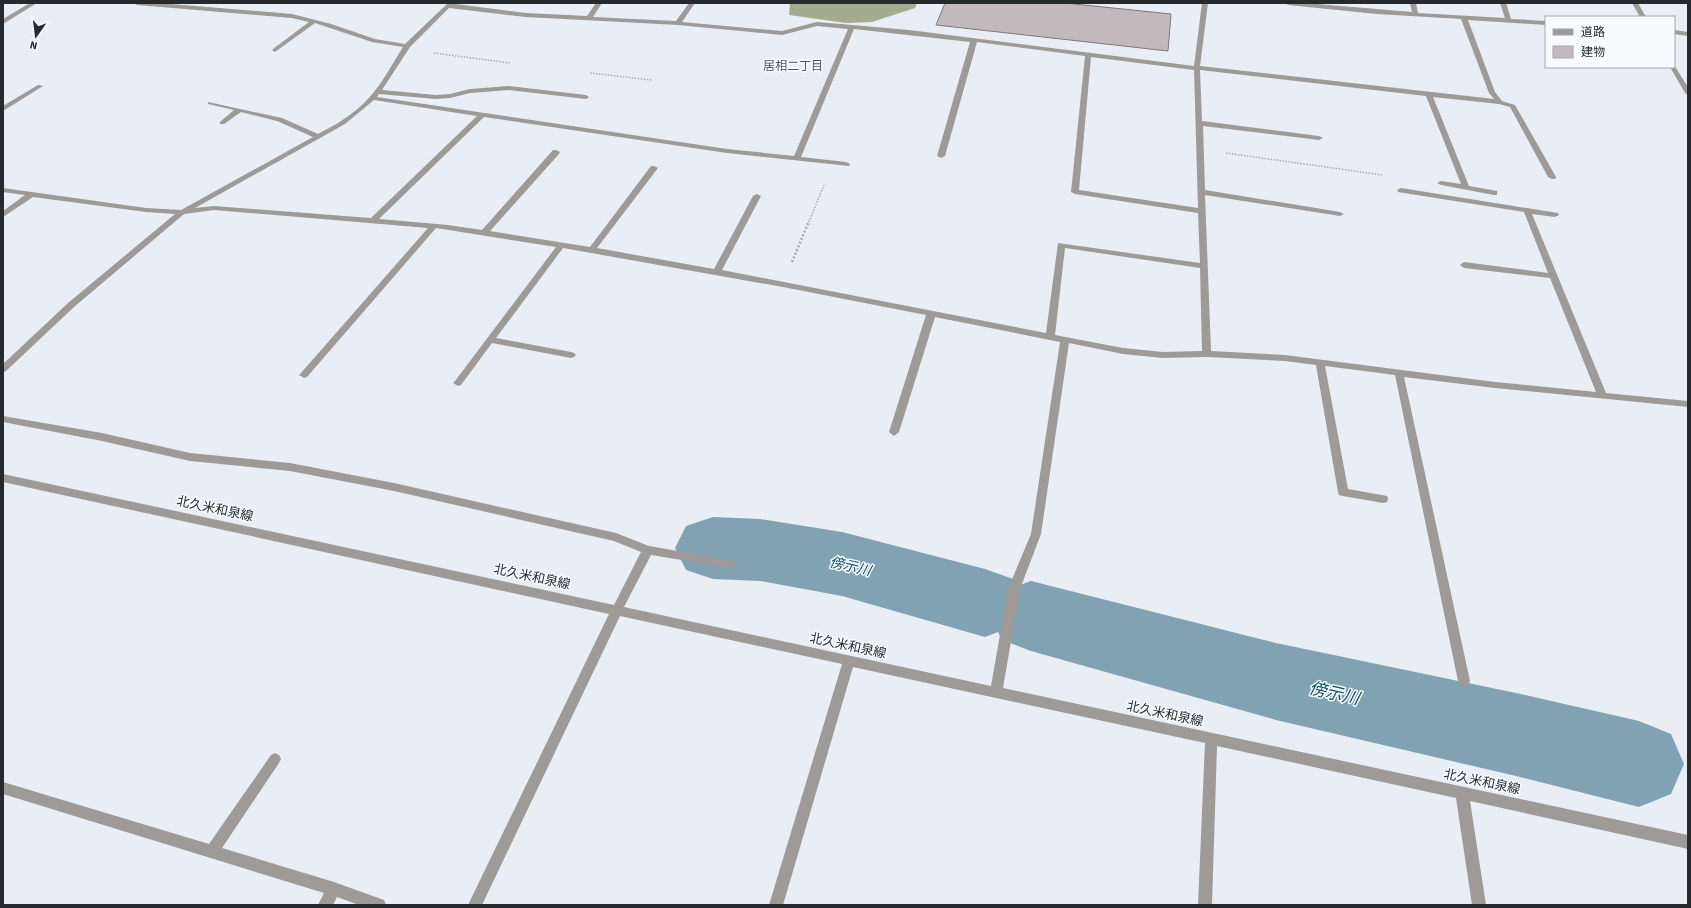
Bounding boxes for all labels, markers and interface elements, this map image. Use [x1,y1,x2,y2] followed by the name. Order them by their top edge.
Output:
[16,16,56,56] north arrow
[1545,16,1675,68] legend
[1581,24,1605,41] text: 道路
[28,37,39,53] text: N
[1581,44,1605,61] text: 建物
[763,58,823,75] district label: 居相二丁目
[175,492,255,526] street label: 北久米和泉線
[827,553,875,582] water label: 傍示川
[492,560,572,594] street label: 北久米和泉線
[808,629,888,663] street label: 北久米和泉線
[1306,677,1363,712] water label: 傍示川
[1125,697,1205,731] street label: 北久米和泉線
[1442,765,1522,799] street label: 北久米和泉線

